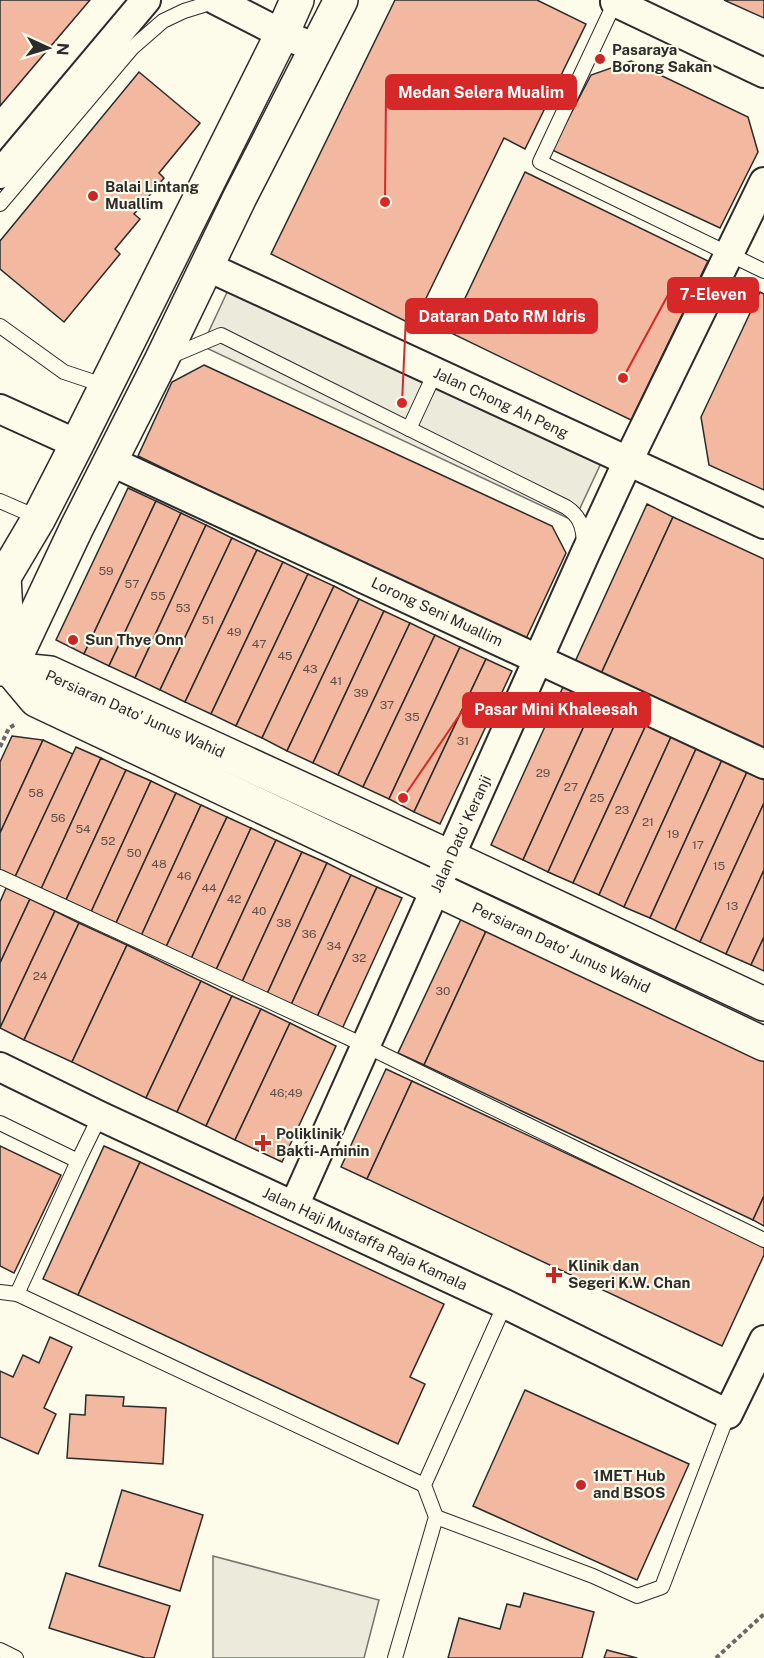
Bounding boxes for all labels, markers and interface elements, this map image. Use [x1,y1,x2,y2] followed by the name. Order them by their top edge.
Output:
[18,18,78,78] north arrow
[612,41,712,75] place label: Pasaraya Borong Sakan
[53,42,72,56] text: N
[593,52,607,66] marker: Pasaraya Borong Sakan
[386,75,576,109] callout: Medan Selera Mualim
[398,83,564,102] text: Medan Selera Mualim
[105,178,199,212] place label: Balai Lintang Muallim
[86,189,100,203] marker: Balai Lintang Muallim
[668,278,758,312] callout: 7-Eleven
[680,285,746,304] text: 7-Eleven
[406,299,597,333] callout: Dataran Dato RM Idris
[418,307,586,326] text: Dataran Dato RM Idris
[431,364,571,441] street label: Jalan Chong Ah Peng
[98,564,114,578] house number: 59
[369,574,506,649] street label: Lorong Seni Muallim
[125,577,139,591] house number: 57
[150,589,166,603] house number: 55
[175,601,191,615] house number: 53
[202,613,214,627] house number: 51
[226,625,242,639] house number: 49
[85,631,184,648] place label: Sun Thye Onn
[66,633,80,647] marker: Sun Thye Onn
[252,637,266,651] house number: 47
[277,649,293,663] house number: 45
[302,662,318,676] house number: 43
[43,666,227,761] street label: Persiaran Dato' Junus Wahid
[330,674,342,688] house number: 41
[354,686,368,700] house number: 39
[463,693,650,727] callout: Pasar Mini Khaleesah
[380,698,394,712] house number: 37
[474,700,638,719] text: Pasar Mini Khaleesah
[404,710,420,724] house number: 35
[457,734,469,748] house number: 31
[536,766,550,780] house number: 29
[427,773,494,895] street label: Jalan Dato' Keranji
[564,780,578,794] house number: 27
[28,786,44,800] house number: 58
[590,791,605,805] house number: 25
[615,803,629,817] house number: 23
[50,811,66,825] house number: 56
[642,815,654,829] house number: 21
[75,822,91,836] house number: 54
[667,827,679,841] house number: 19
[101,834,115,848] house number: 52
[692,838,704,852] house number: 17
[126,846,142,860] house number: 50
[151,857,167,871] house number: 48
[713,859,726,873] house number: 15
[176,869,192,883] house number: 46
[201,881,217,895] house number: 44
[227,892,241,906] house number: 42
[470,899,653,996] street label: Persiaran Dato' Junus Wahid
[726,899,738,913] house number: 13
[252,904,266,918] house number: 40
[276,916,292,930] house number: 38
[302,927,316,941] house number: 36
[326,939,342,953] house number: 34
[352,951,366,965] house number: 32
[33,969,48,983] house number: 24
[436,984,450,998] house number: 30
[270,1086,302,1100] house number: 46;49
[276,1125,370,1159] place label: Poliklinik Bakti-Aminin
[254,1134,272,1152] marker: Poliklinik Bakti-Aminin
[260,1184,470,1294] street label: Jalan Haji Mustaffa Raja Kamala
[568,1257,690,1291] place label: Klinik dan Segeri K.W. Chan
[545,1266,563,1284] marker: Klinik dan Segeri K.W. Chan
[593,1467,665,1501] place label: 1MET Hub and BSOS
[574,1478,588,1492] marker: 1MET Hub and BSOS

